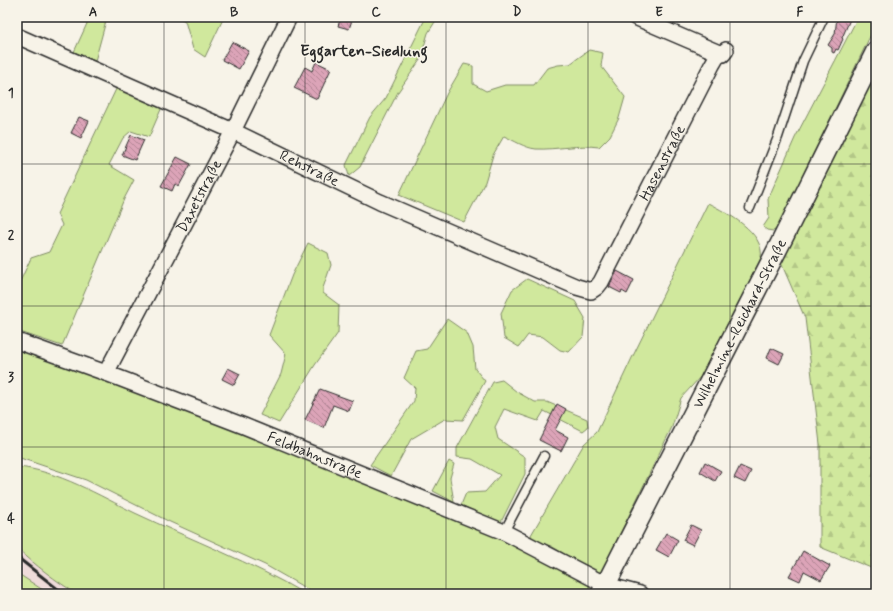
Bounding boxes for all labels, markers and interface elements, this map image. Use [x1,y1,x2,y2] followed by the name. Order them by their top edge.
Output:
[89,4,97,21] text: A
[230,4,239,21] text: B
[371,4,381,21] text: C
[513,4,522,21] text: D
[655,4,663,21] text: E
[797,4,804,21] text: F
[300,41,428,64] district label: Eggarten-Siedlung
[8,85,14,102] text: 1
[635,122,691,205] street label: Hasenstraße
[276,146,342,192] street label: Rehstraße
[172,156,227,236] street label: Daxetstraße
[8,227,15,244] text: 2
[689,236,792,412] street label: Wilhelmine-Reichard-Straße
[8,369,14,386] text: 3
[264,427,365,484] street label: Feldbahnstraße
[7,511,15,528] text: 4

